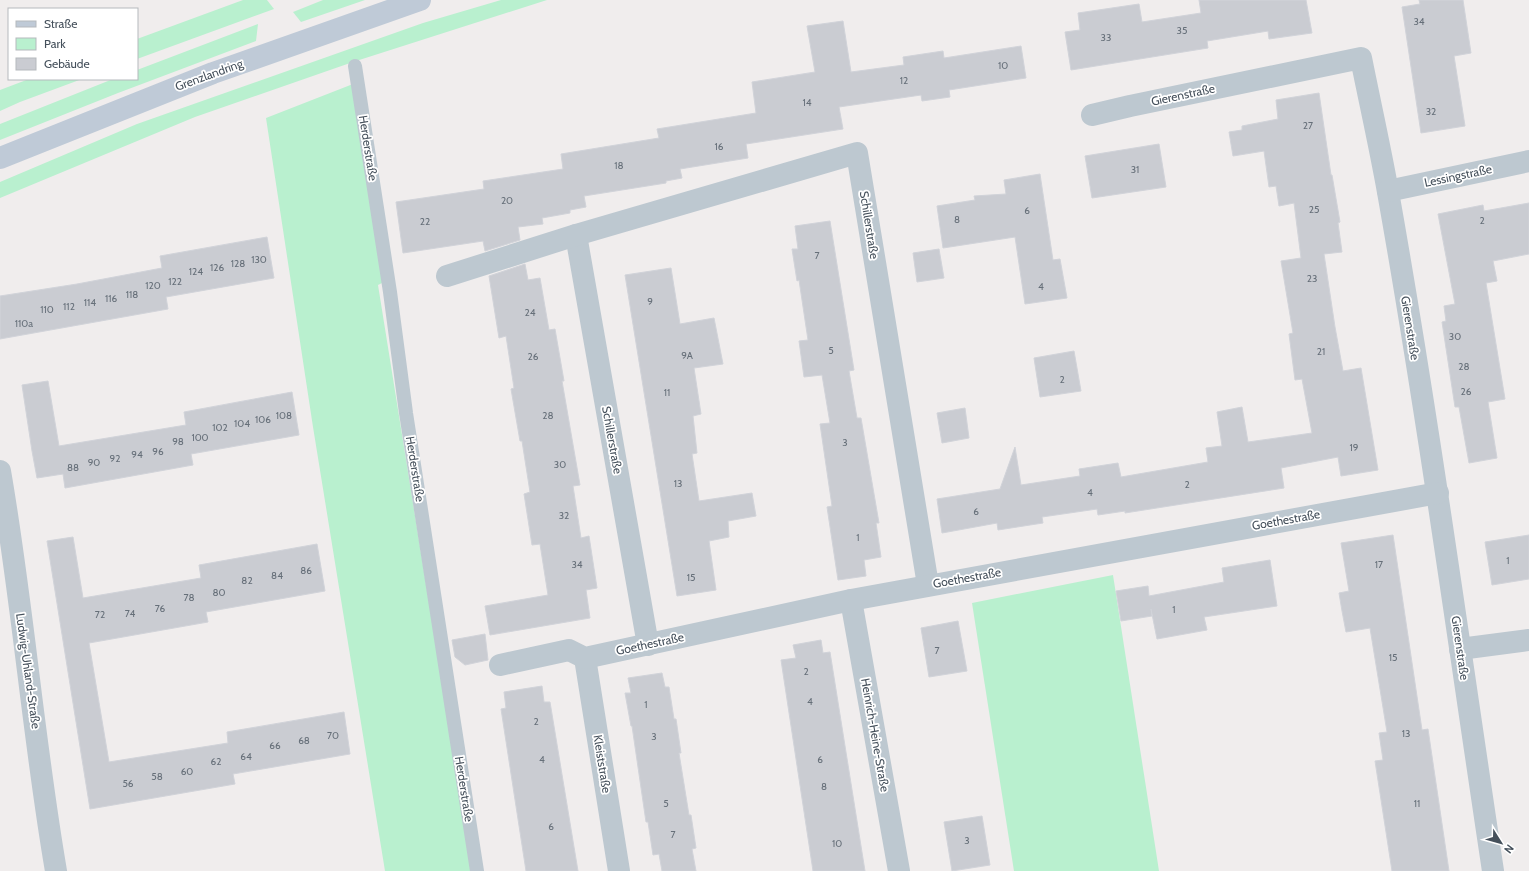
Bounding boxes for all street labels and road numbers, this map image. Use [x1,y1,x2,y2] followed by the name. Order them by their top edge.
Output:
[173,55,246,94] street label: Grenzlandring
[1150,80,1216,109] street label: Gierenstraße
[356,114,381,182] street label: Herderstraße
[1423,161,1493,190] street label: Lessingstraße
[857,190,882,260] street label: Schillerstraße
[1398,295,1423,361] street label: Gierenstraße
[599,405,626,475] street label: Schillerstraße
[403,435,428,503] street label: Herderstraße
[1251,506,1321,533] street label: Goethestraße
[932,564,1002,591] street label: Goethestraße
[13,612,44,730] street label: Ludwig-Uhland-Straße
[1449,615,1472,681] street label: Gierenstraße
[615,629,685,658] street label: Goethestraße
[858,677,893,793] street label: Heinrich-Heine-Straße
[590,734,614,794] street label: Kleiststraße
[452,755,477,823] street label: Herderstraße

